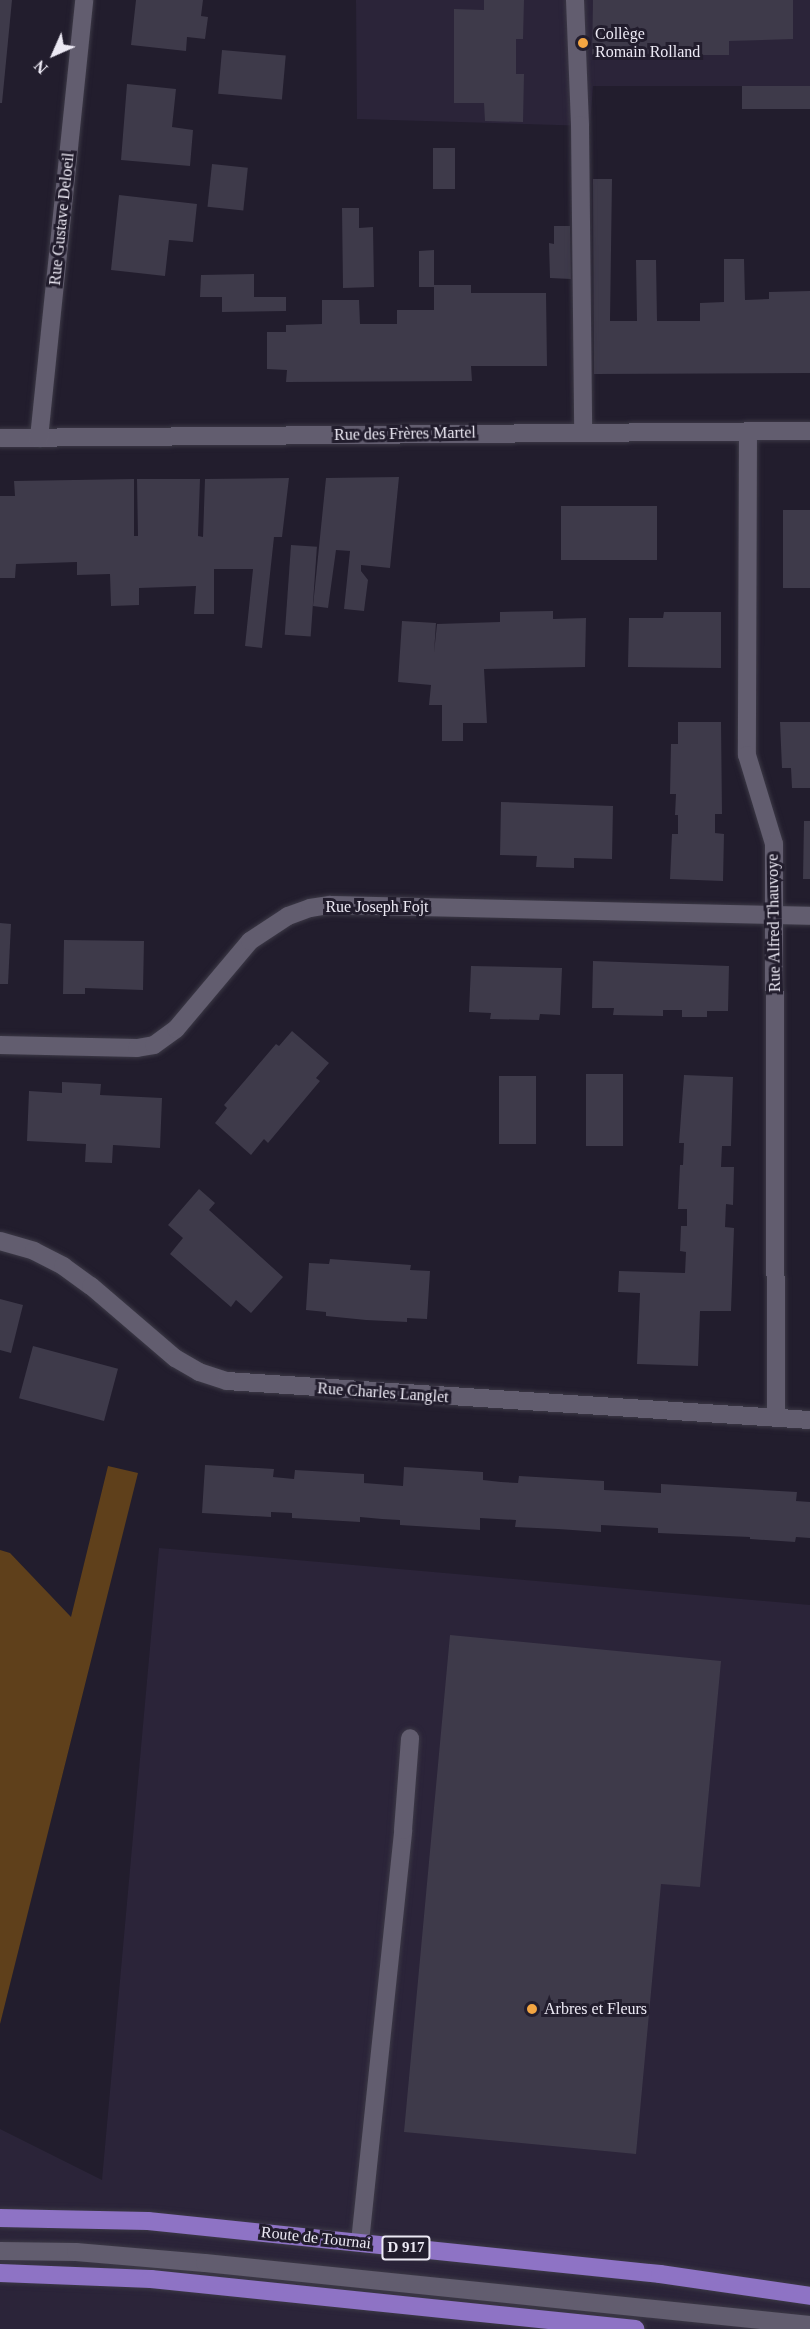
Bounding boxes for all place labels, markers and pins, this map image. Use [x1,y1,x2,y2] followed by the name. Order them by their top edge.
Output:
[595,24,700,62] place label: Collège Romain Rolland
[576,36,590,50] marker: Collège Romain Rolland
[544,1999,647,2019] place label: Arbres et Fleurs
[525,2002,539,2016] marker: Arbres et Fleurs

